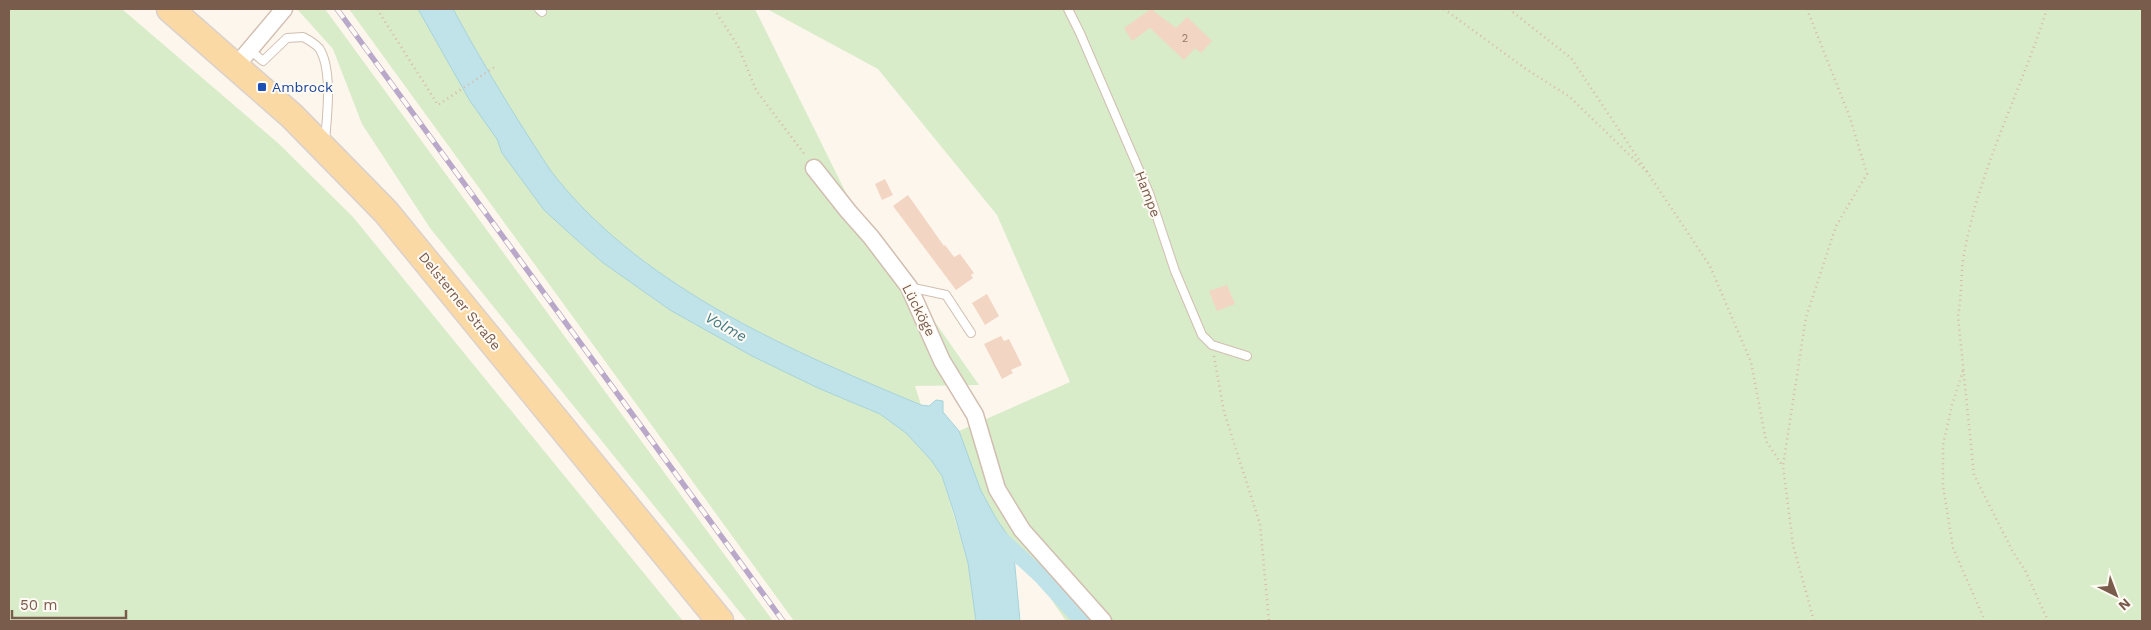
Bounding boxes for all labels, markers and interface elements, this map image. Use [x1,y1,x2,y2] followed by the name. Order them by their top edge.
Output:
[1182,32,1188,45] house number: 2
[272,79,333,95] place label: Ambrock
[256,81,268,93] marker: Ambrock
[1132,169,1164,219] street label: Hampe
[416,249,504,353] street label: Delsterner Straße
[899,281,939,339] street label: Lücköge
[702,308,750,346] water label: Volme
[2091,570,2141,620] north arrow
[12,588,126,620] scale bar
[2115,595,2134,614] text: N
[20,596,57,614] text: 50 m

